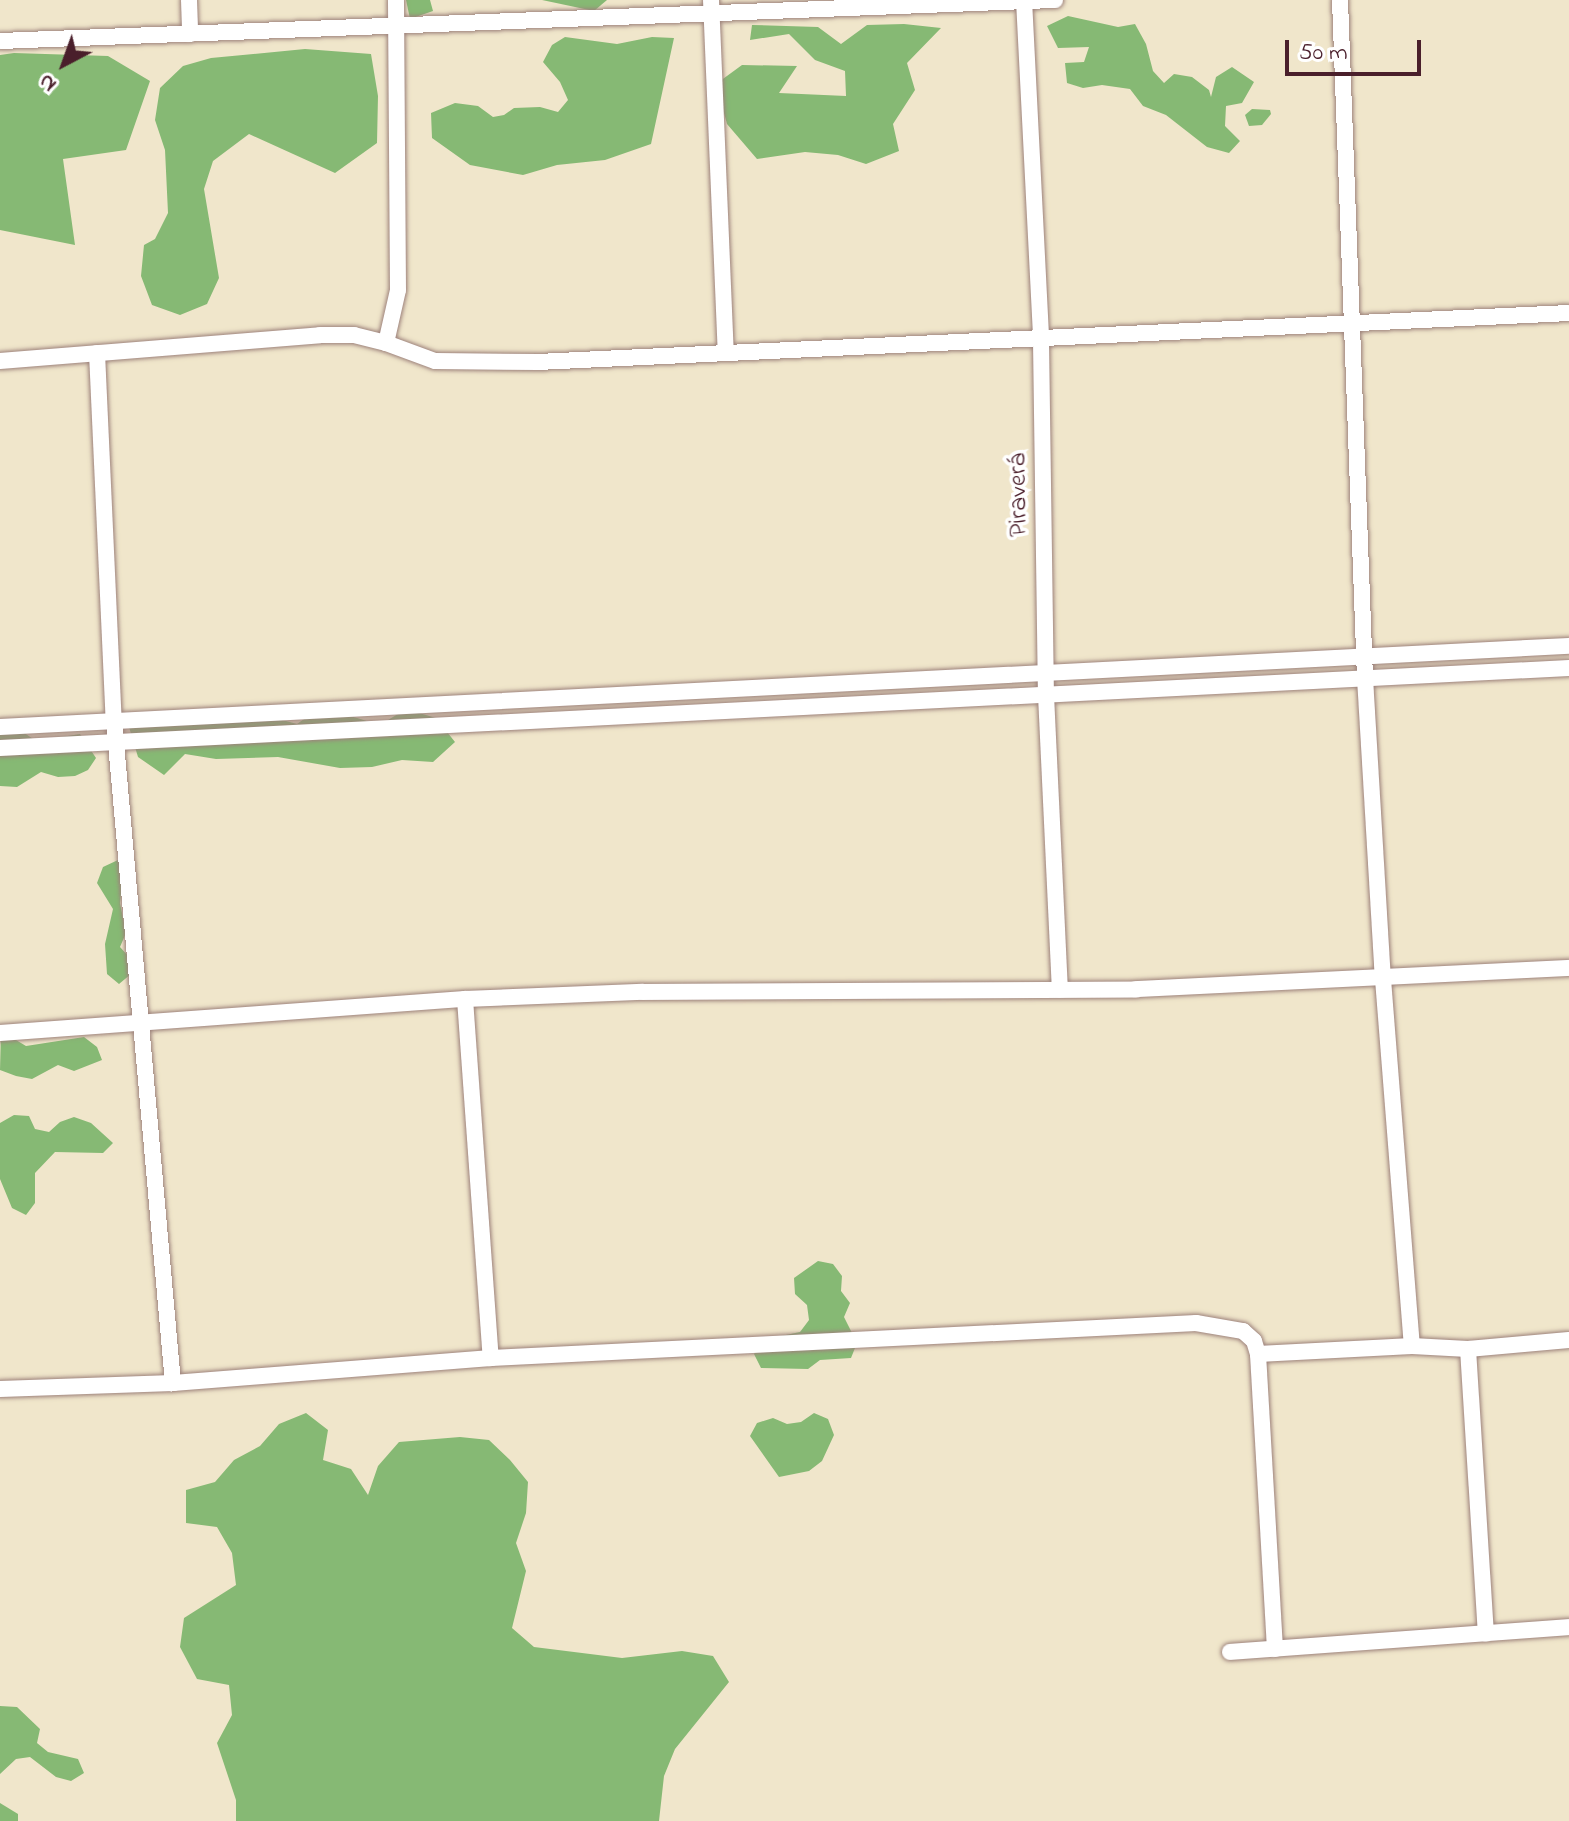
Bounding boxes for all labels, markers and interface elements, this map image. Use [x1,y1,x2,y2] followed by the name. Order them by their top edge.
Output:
[24,24,104,104] north arrow
[1289,24,1425,74] scale bar
[1299,36,1348,71] text: 50 m
[32,65,64,99] text: N
[1004,453,1036,537] street label: Piraverá

